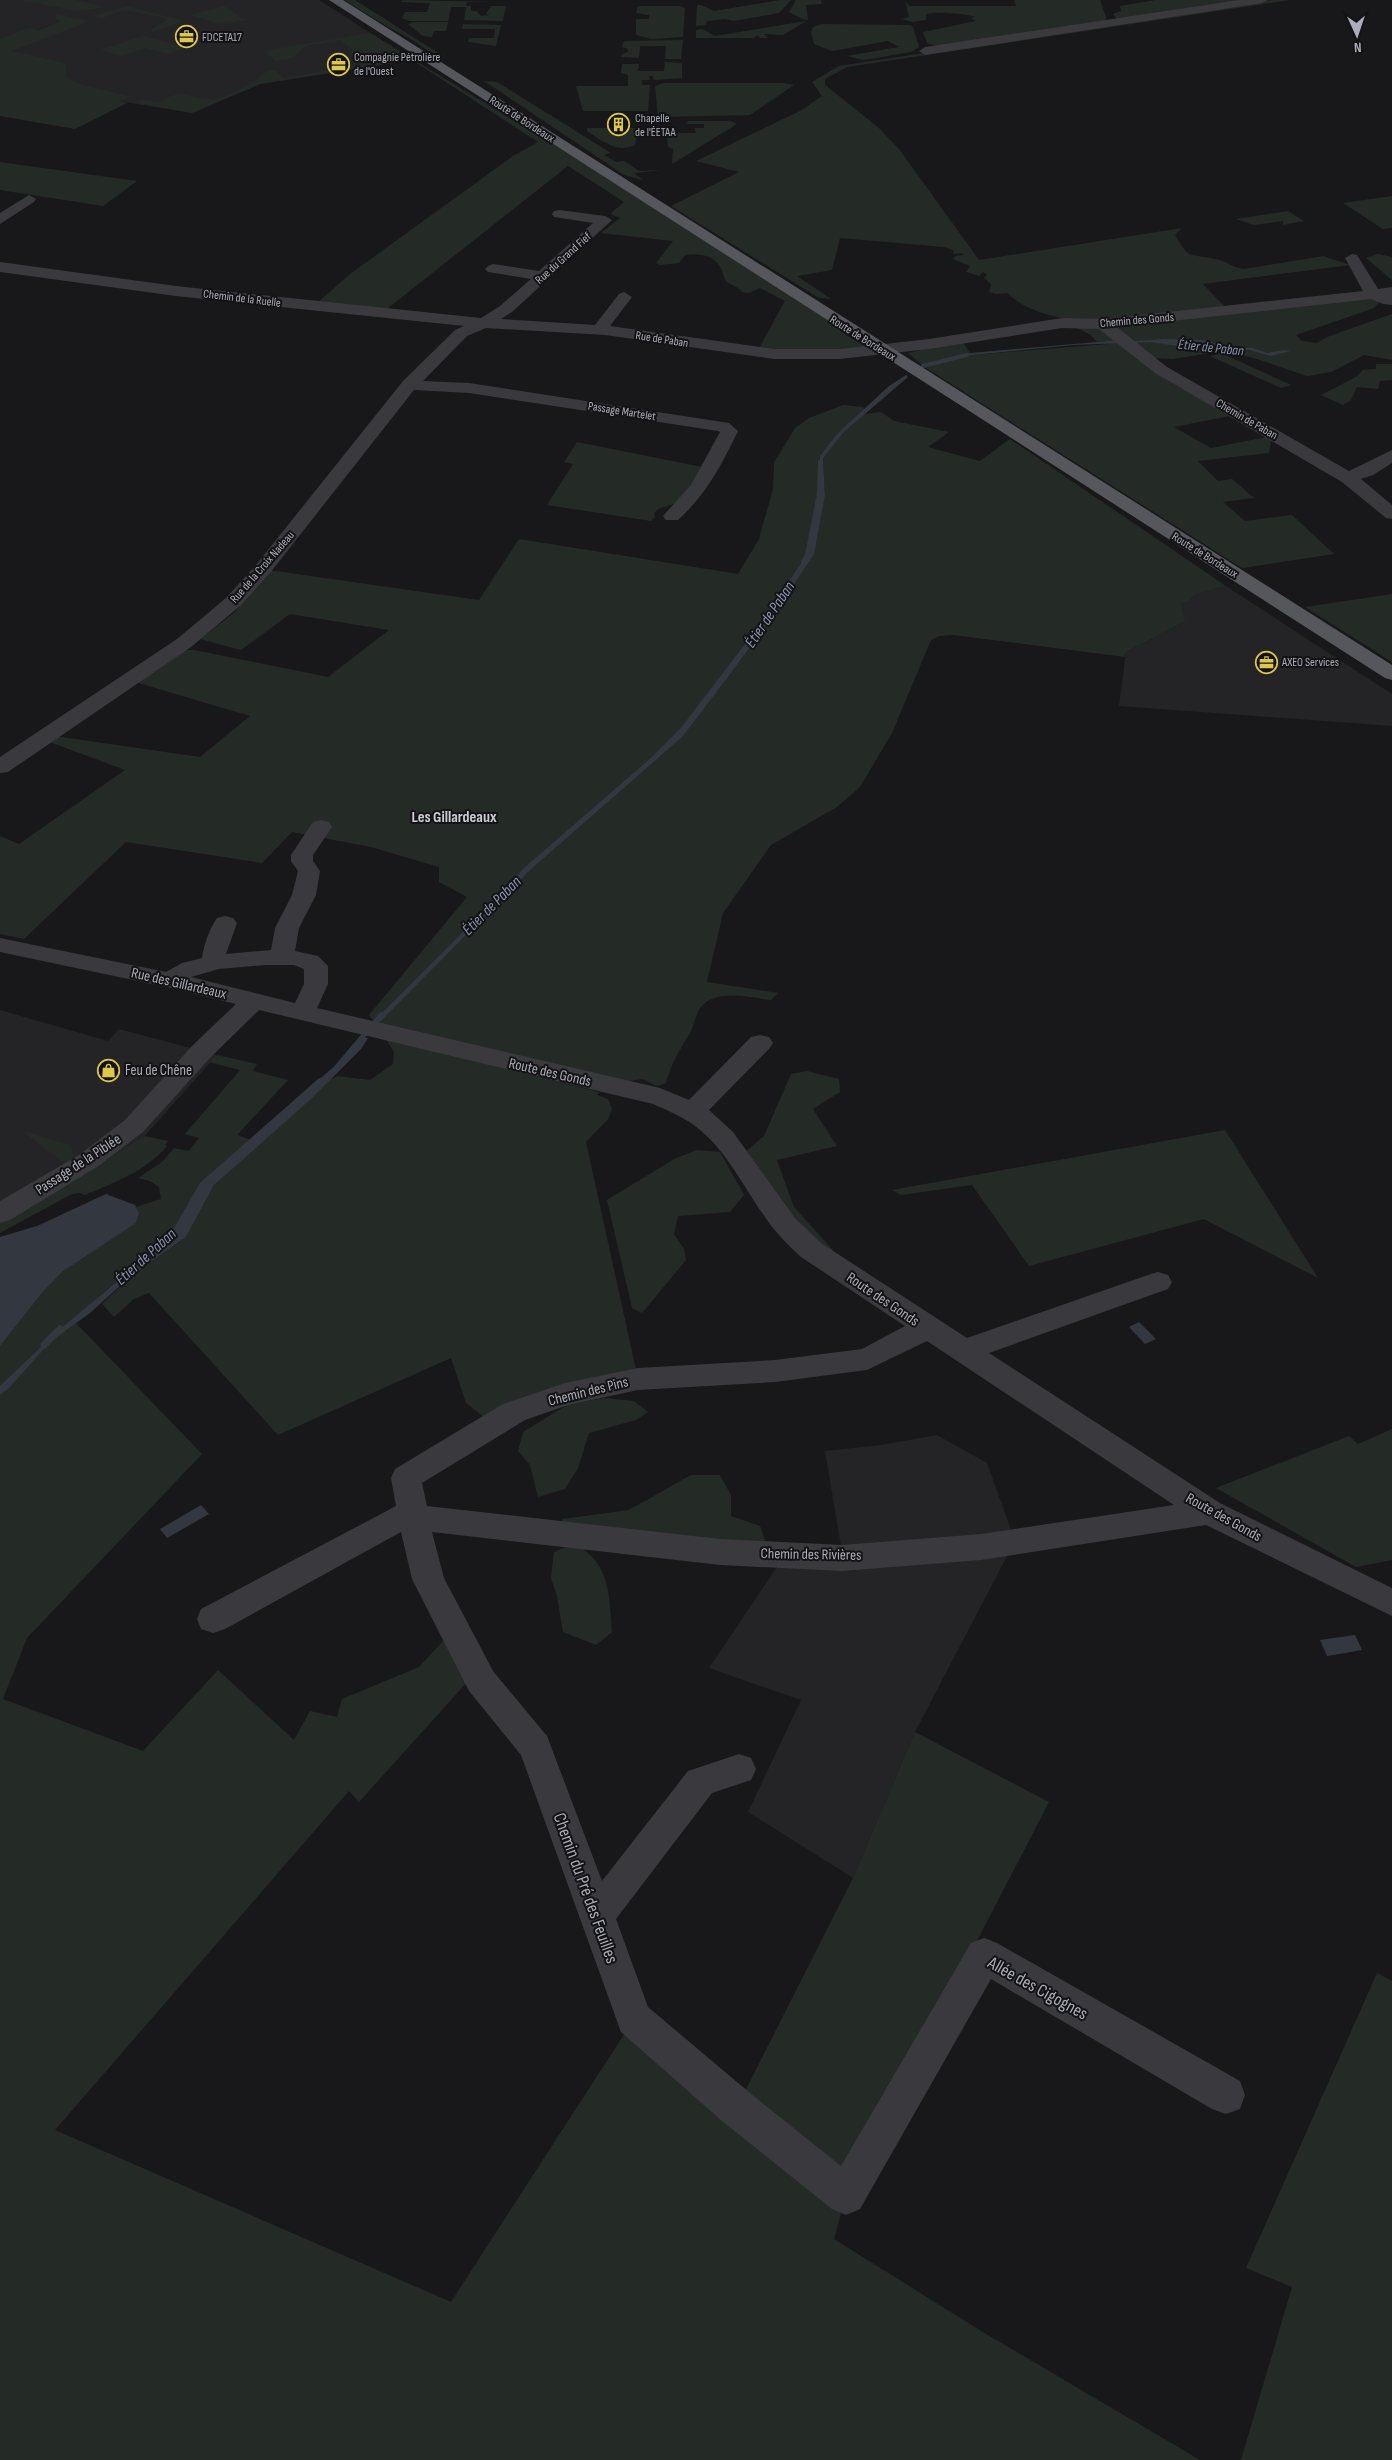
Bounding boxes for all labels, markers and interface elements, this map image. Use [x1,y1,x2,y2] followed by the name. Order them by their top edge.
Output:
[1332,10,1382,60] north arrow
[174,25,198,49] office icon: FDCETA17
[202,30,242,45] place label: FDCETA17
[1353,39,1362,56] text: N
[354,50,440,79] place label: Compagnie Pétrolière de l'Ouest
[326,52,350,76] office icon: Compagnie Pétrolière de l'Ouest
[486,93,558,146] street label: Route de Bordeaux
[635,111,676,140] place label: Chapelle de l'ÉETAA
[607,113,631,137] building icon: Chapelle de l'ÉETAA
[532,229,595,288] street label: Rue du Grand Fief
[202,286,282,311] street label: Chemin de la Ruelle
[1099,310,1175,331] street label: Chemin des Gonds
[827,312,899,365] street label: Route de Bordeaux
[634,328,689,351] street label: Rue de Paban
[1177,336,1245,359] water label: Étier de Paban
[1213,396,1280,443] street label: Chemin de Paban
[587,399,657,424] street label: Passage Martelet
[227,528,298,606] street label: Rue de la Croix Nadeau
[1169,529,1241,582] street label: Route de Bordeaux
[741,578,799,651] water label: Étier de Paban
[1254,650,1278,674] office icon: AXEO Services
[1281,655,1339,670] place label: AXEO Services
[411,808,497,827] district label: Les Gillardeaux
[459,872,526,939] water label: Étier de Paban
[129,963,229,1004] street label: Rue des Gillardeaux
[507,1054,593,1091] street label: Route des Gonds
[97,1058,121,1082] shop icon: Feu de Chêne
[125,1061,192,1080] place label: Feu de Chêne
[32,1130,125,1199] street label: Passage de la Piblée
[112,1225,181,1289] water label: Étier de Paban
[843,1268,923,1331] street label: Route des Gonds
[546,1372,630,1411] street label: Chemin des Pins
[1182,1489,1265,1546] street label: Route des Gonds
[760,1544,862,1565] street label: Chemin des Rivières
[549,1810,623,1966] street label: Chemin du Pré des Feuilles
[983,1952,1091,2025] street label: Allée des Cigognes

